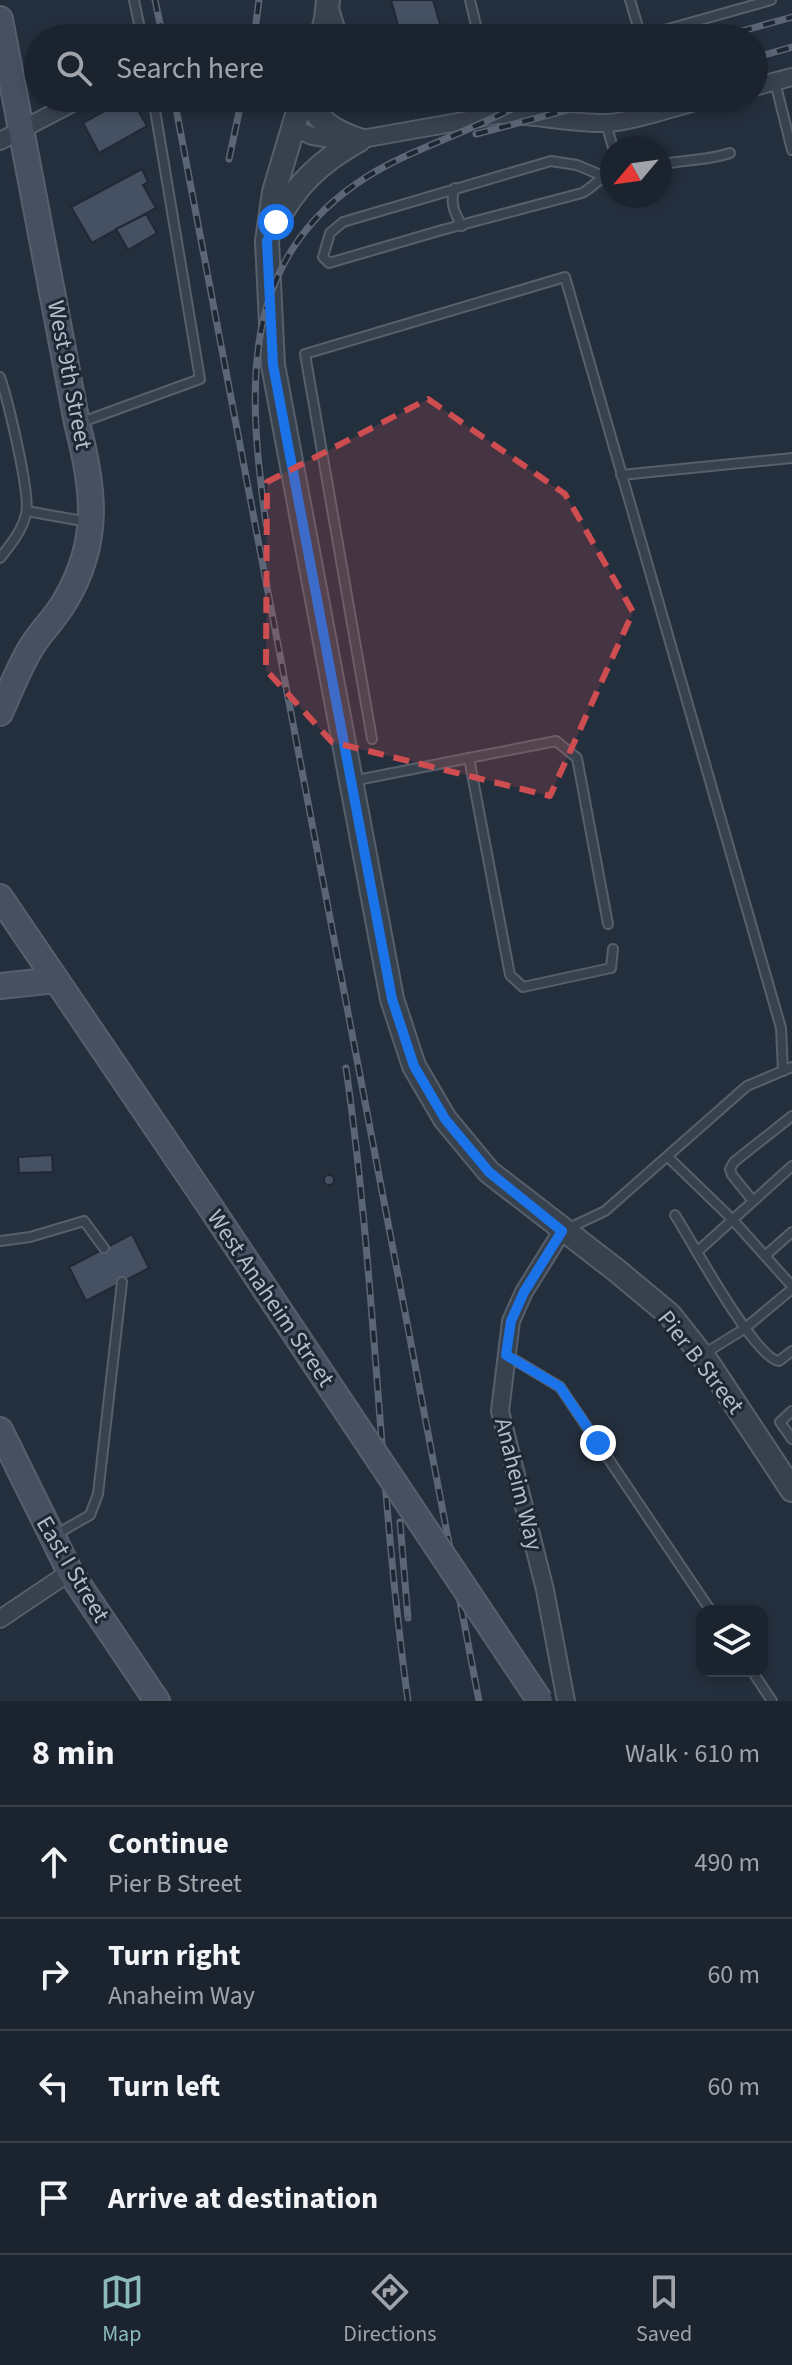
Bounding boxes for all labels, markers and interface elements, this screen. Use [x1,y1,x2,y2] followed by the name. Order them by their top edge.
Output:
[24,24,768,112] search box
[52,46,96,90] icon: search
[116,47,264,90] text: Search here
[600,136,672,208] north arrow
[258,204,294,240] route start
[38,298,101,453] street label: West 9th Street
[198,1203,343,1394] street label: West Anaheim Street
[649,1303,752,1422] street label: Pier B Street
[485,1414,552,1554] street label: Anaheim Way
[580,1425,616,1461] route end
[27,1509,118,1629] street label: East I Street
[696,1605,768,1677] map controls
[696,1605,768,1677] button: layers
[32,1729,115,1778] text: 8 min
[625,1735,760,1772] text: Walk · 610 m
[108,1822,229,1865] text: Continue
[32,1840,76,1884] icon: ahead
[694,1844,760,1881] text: 490 m
[108,1865,242,1902] text: Pier B Street
[108,1934,240,1977] text: Turn right
[32,1952,76,1996] icon: right
[707,1956,760,1993] text: 60 m
[108,1977,255,2014] text: Anaheim Way
[32,2064,76,2108] icon: left
[108,2065,220,2108] text: Turn left
[707,2068,760,2105] text: 60 m
[32,2176,76,2220] icon: arrive
[108,2177,378,2220] text: Arrive at destination
[100,2270,144,2350] tab: Map
[343,2270,436,2350] tab: Directions
[636,2270,692,2350] tab: Saved

